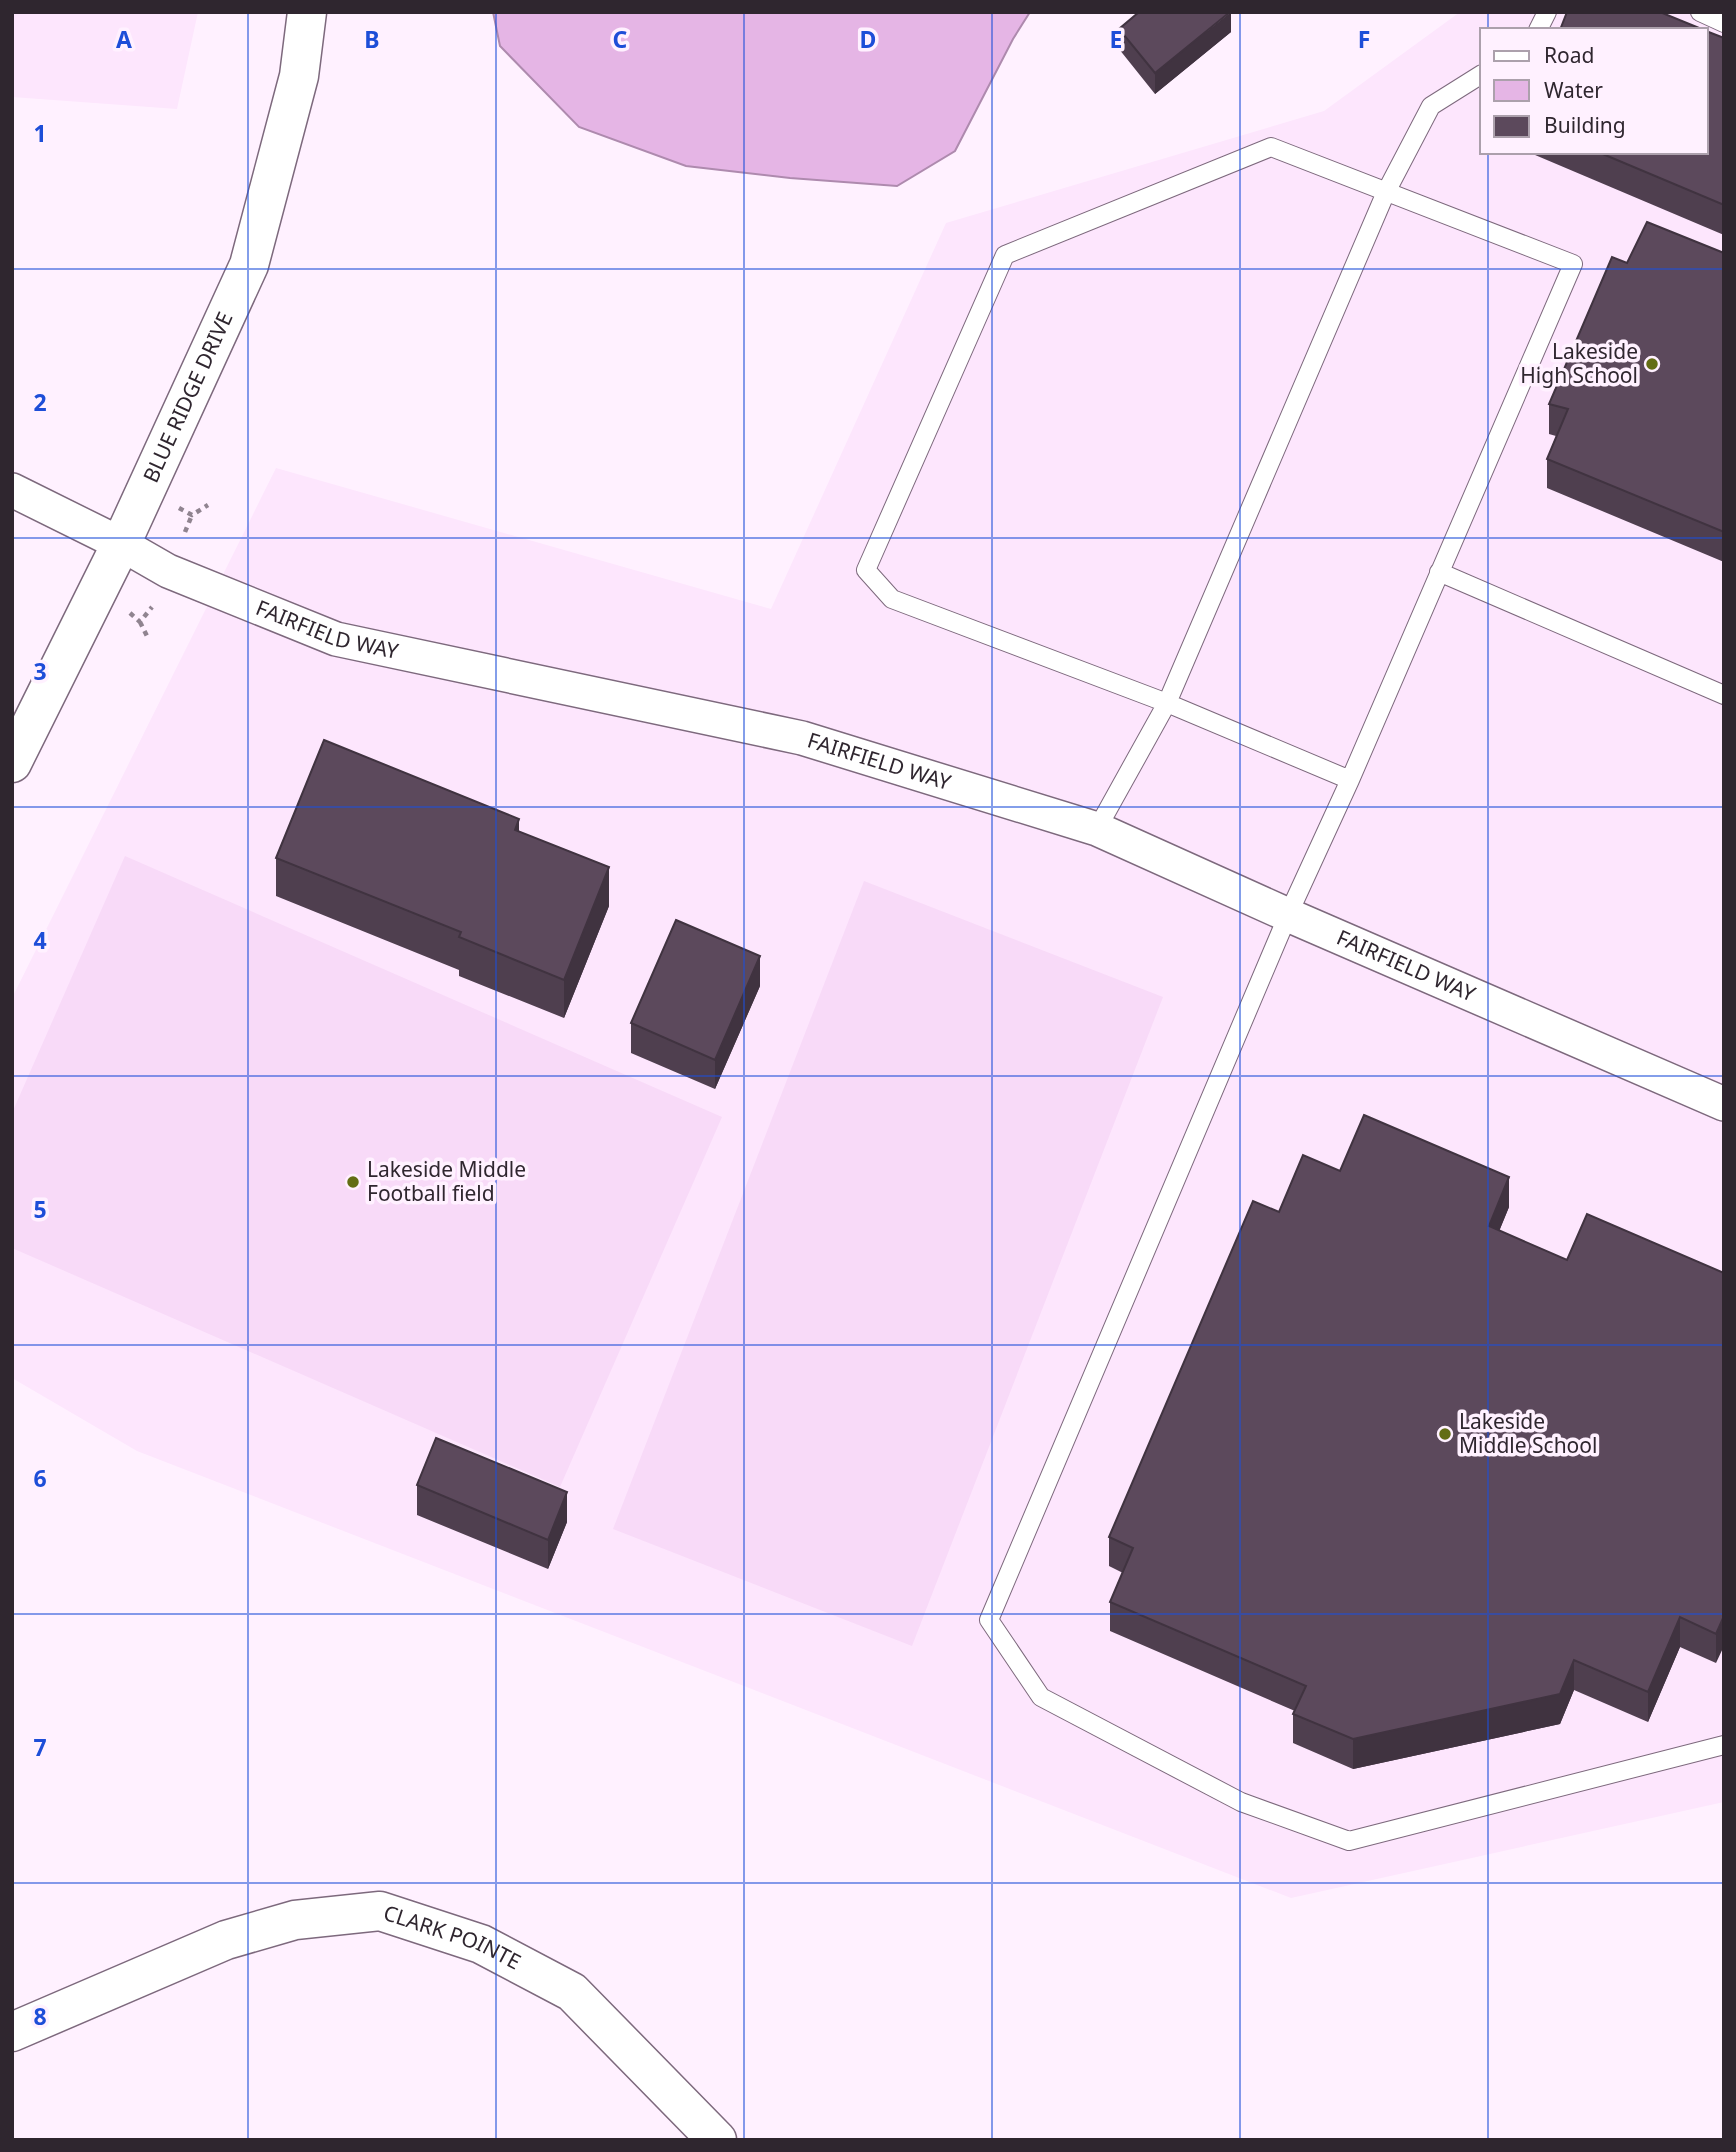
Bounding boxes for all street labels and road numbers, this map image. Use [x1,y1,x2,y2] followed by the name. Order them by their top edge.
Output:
[136,307,239,487] street label: BLUE RIDGE DRIVE
[252,593,401,665] street label: FAIRFIELD WAY
[804,726,954,796] street label: FAIRFIELD WAY
[1332,923,1480,1008] street label: FAIRFIELD WAY
[380,1898,526,1976] street label: CLARK POINTE

